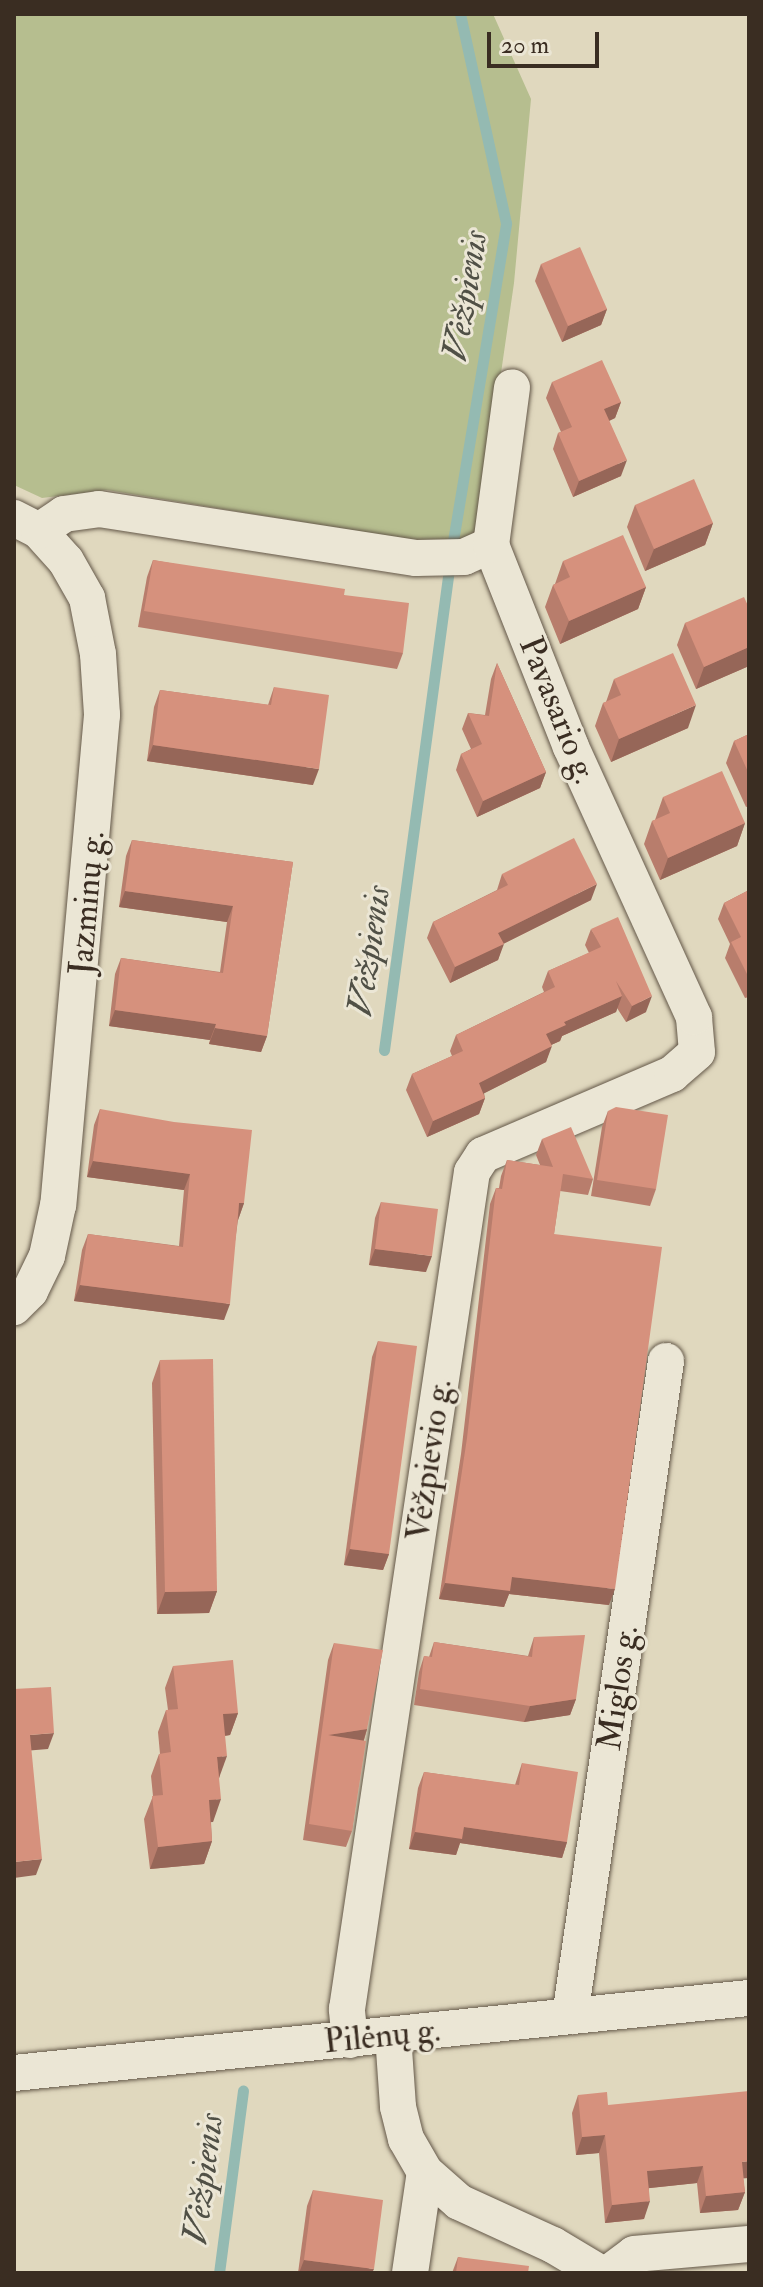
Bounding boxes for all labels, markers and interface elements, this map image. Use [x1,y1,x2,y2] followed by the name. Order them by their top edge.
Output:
[491,16,603,66] scale bar
[501,30,549,61] text: 20 m
[433,228,497,364] water label: Vėžpienis
[510,631,606,789] street label: Pavasario g.
[60,829,114,977] street label: Jazminų g.
[338,883,400,1019] water label: Vėžpienis
[397,1377,461,1543] street label: Vėžpievio g.
[589,1623,647,1753] street label: Miglos g.
[322,2010,442,2062] street label: Pilėnų g.
[174,2111,232,2247] water label: Vėžpienis

